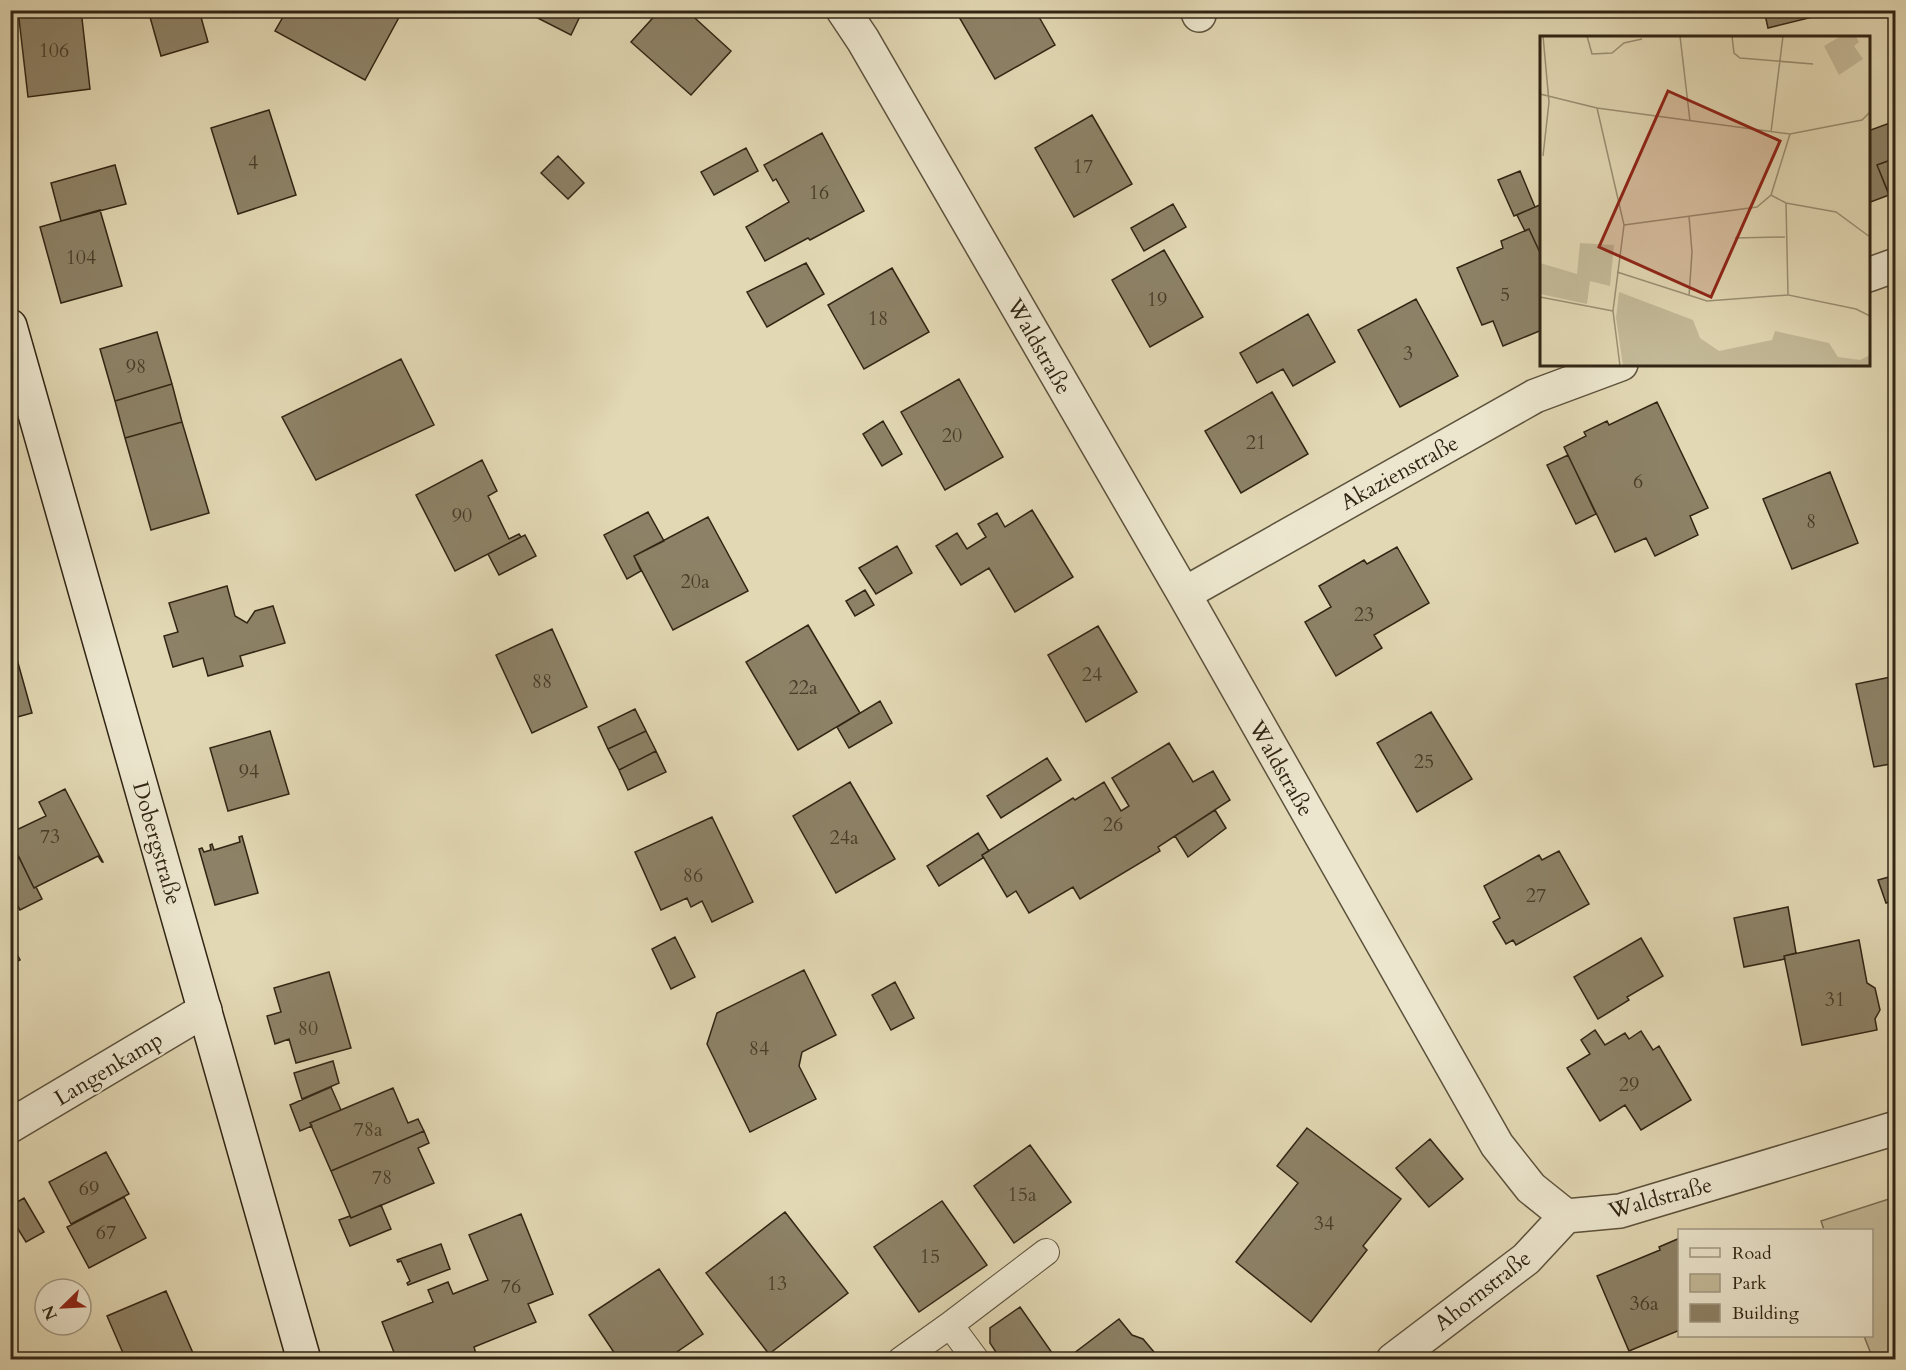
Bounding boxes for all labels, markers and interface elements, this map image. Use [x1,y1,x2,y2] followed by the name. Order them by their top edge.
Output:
[1540,36,1870,366] inset map
[39,37,69,64] house number: 106
[248,149,258,176] house number: 4
[1073,153,1093,180] house number: 17
[809,179,829,206] house number: 16
[66,244,96,271] house number: 104
[1500,281,1510,308] house number: 5
[1147,286,1167,313] house number: 19
[999,292,1079,400] street label: Waldstraße
[868,305,888,332] house number: 18
[1403,340,1413,367] house number: 3
[126,353,146,380] house number: 98
[942,422,962,449] house number: 20
[1335,428,1464,518] street label: Akazienstraße
[1246,429,1266,456] house number: 21
[1633,468,1643,495] house number: 6
[452,502,472,529] house number: 90
[1806,508,1816,535] house number: 8
[680,568,710,595] house number: 20a
[1354,601,1374,628] house number: 23
[1082,661,1102,688] house number: 24
[532,668,552,695] house number: 88
[788,674,818,701] house number: 22a
[1241,714,1321,822] street label: Waldstraße
[1414,748,1434,775] house number: 25
[239,758,259,785] house number: 94
[125,778,189,908] street label: Dobergstraße
[1103,811,1123,838] house number: 26
[40,823,60,850] house number: 73
[829,824,859,851] house number: 24a
[683,862,703,889] house number: 86
[1526,882,1546,909] house number: 27
[1825,986,1845,1013] house number: 31
[298,1015,318,1042] house number: 80
[49,1025,168,1113] street label: Langenkamp
[749,1035,769,1062] house number: 84
[1619,1071,1639,1098] house number: 29
[353,1116,383,1143] house number: 78a
[372,1164,392,1191] house number: 78
[1604,1170,1715,1226] street label: Waldstraße
[79,1175,99,1202] house number: 69
[1007,1181,1037,1208] house number: 15a
[1314,1210,1334,1237] house number: 34
[96,1219,116,1246] house number: 67
[1678,1229,1873,1337] legend
[1732,1241,1772,1266] text: Road
[920,1243,940,1270] house number: 15
[1428,1244,1537,1338] street label: Ahornstraße
[767,1270,787,1297] house number: 13
[1732,1271,1767,1296] text: Park
[501,1273,521,1300] house number: 76
[33,1277,93,1337] north arrow
[1629,1290,1659,1317] house number: 36a
[1732,1301,1800,1326] text: Building
[37,1302,63,1324] text: N

